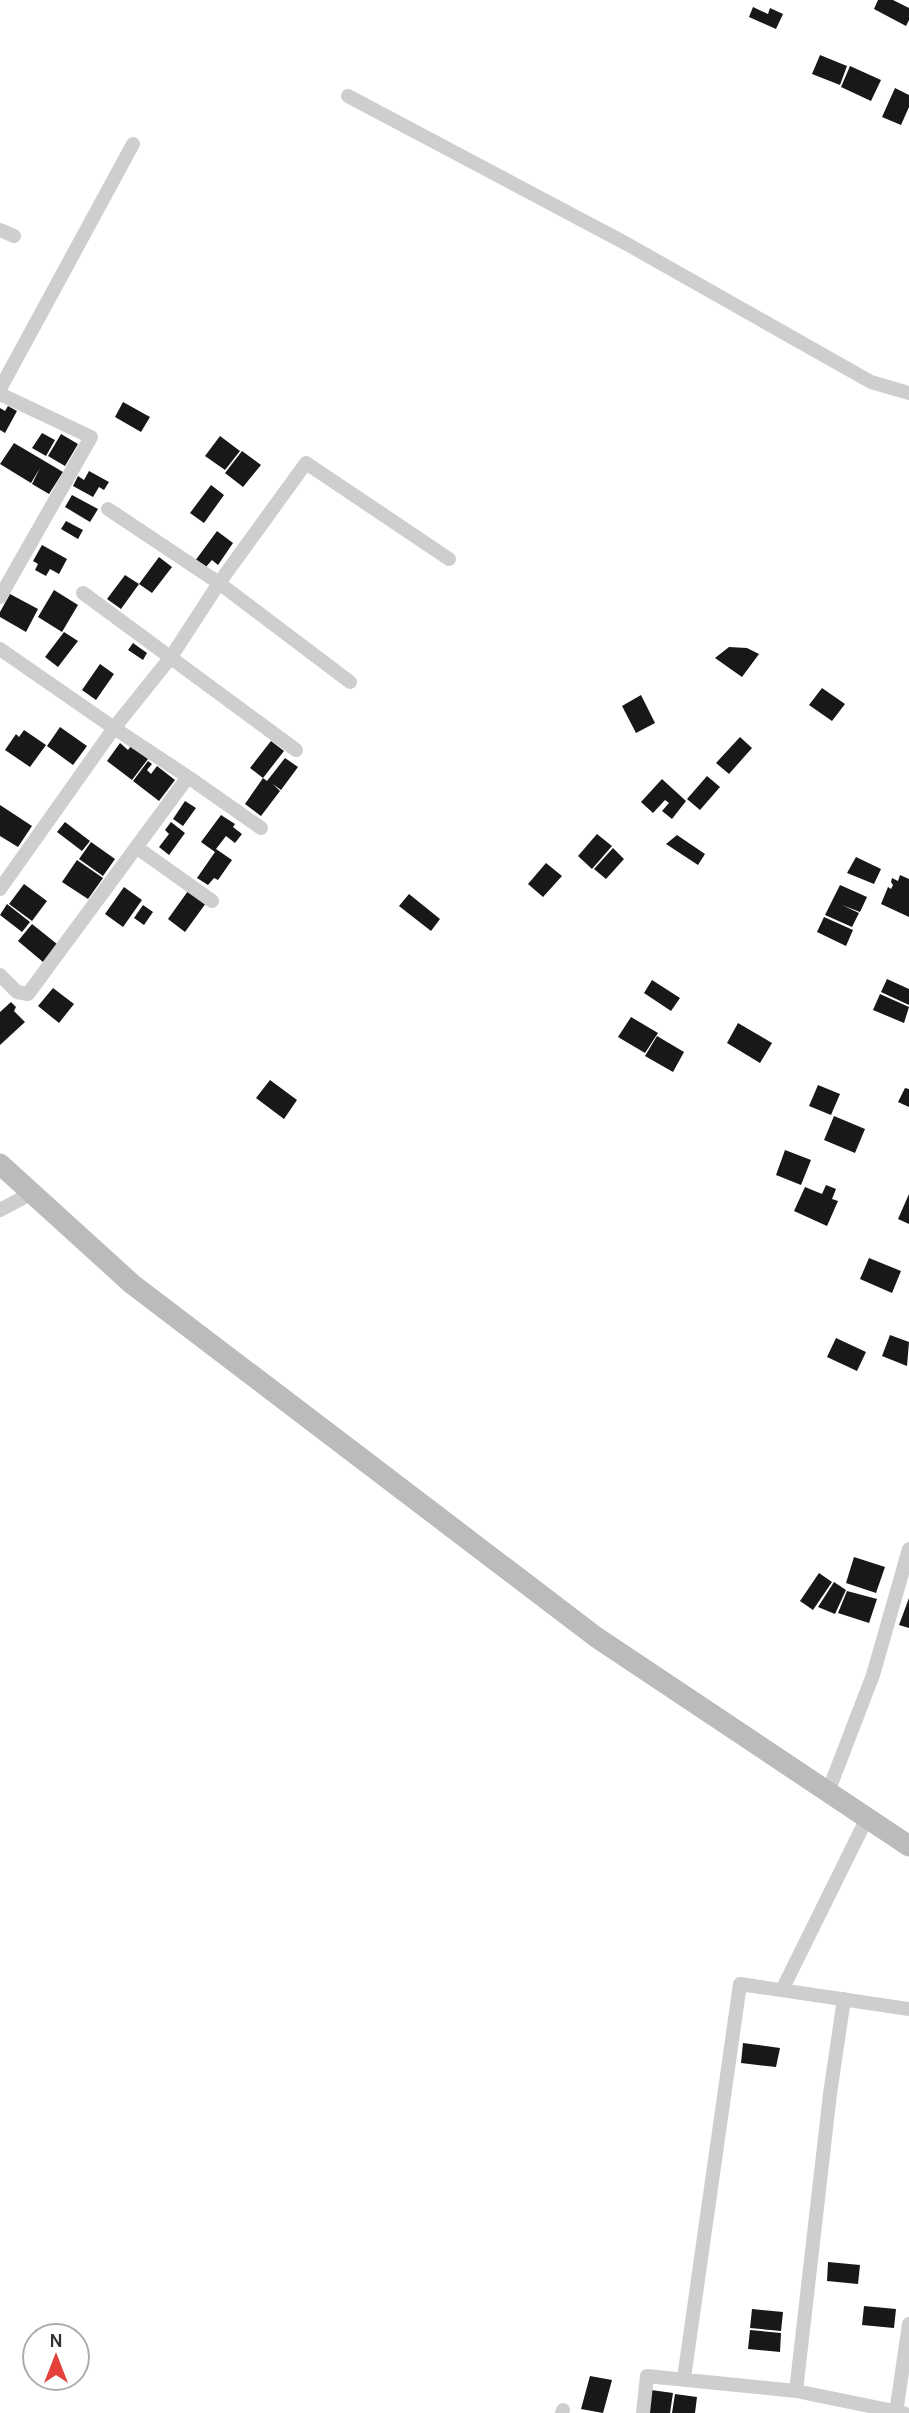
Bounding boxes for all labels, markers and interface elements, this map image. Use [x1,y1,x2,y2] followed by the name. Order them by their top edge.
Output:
[21,2322,91,2392] north arrow
[49,2330,63,2352] text: N

